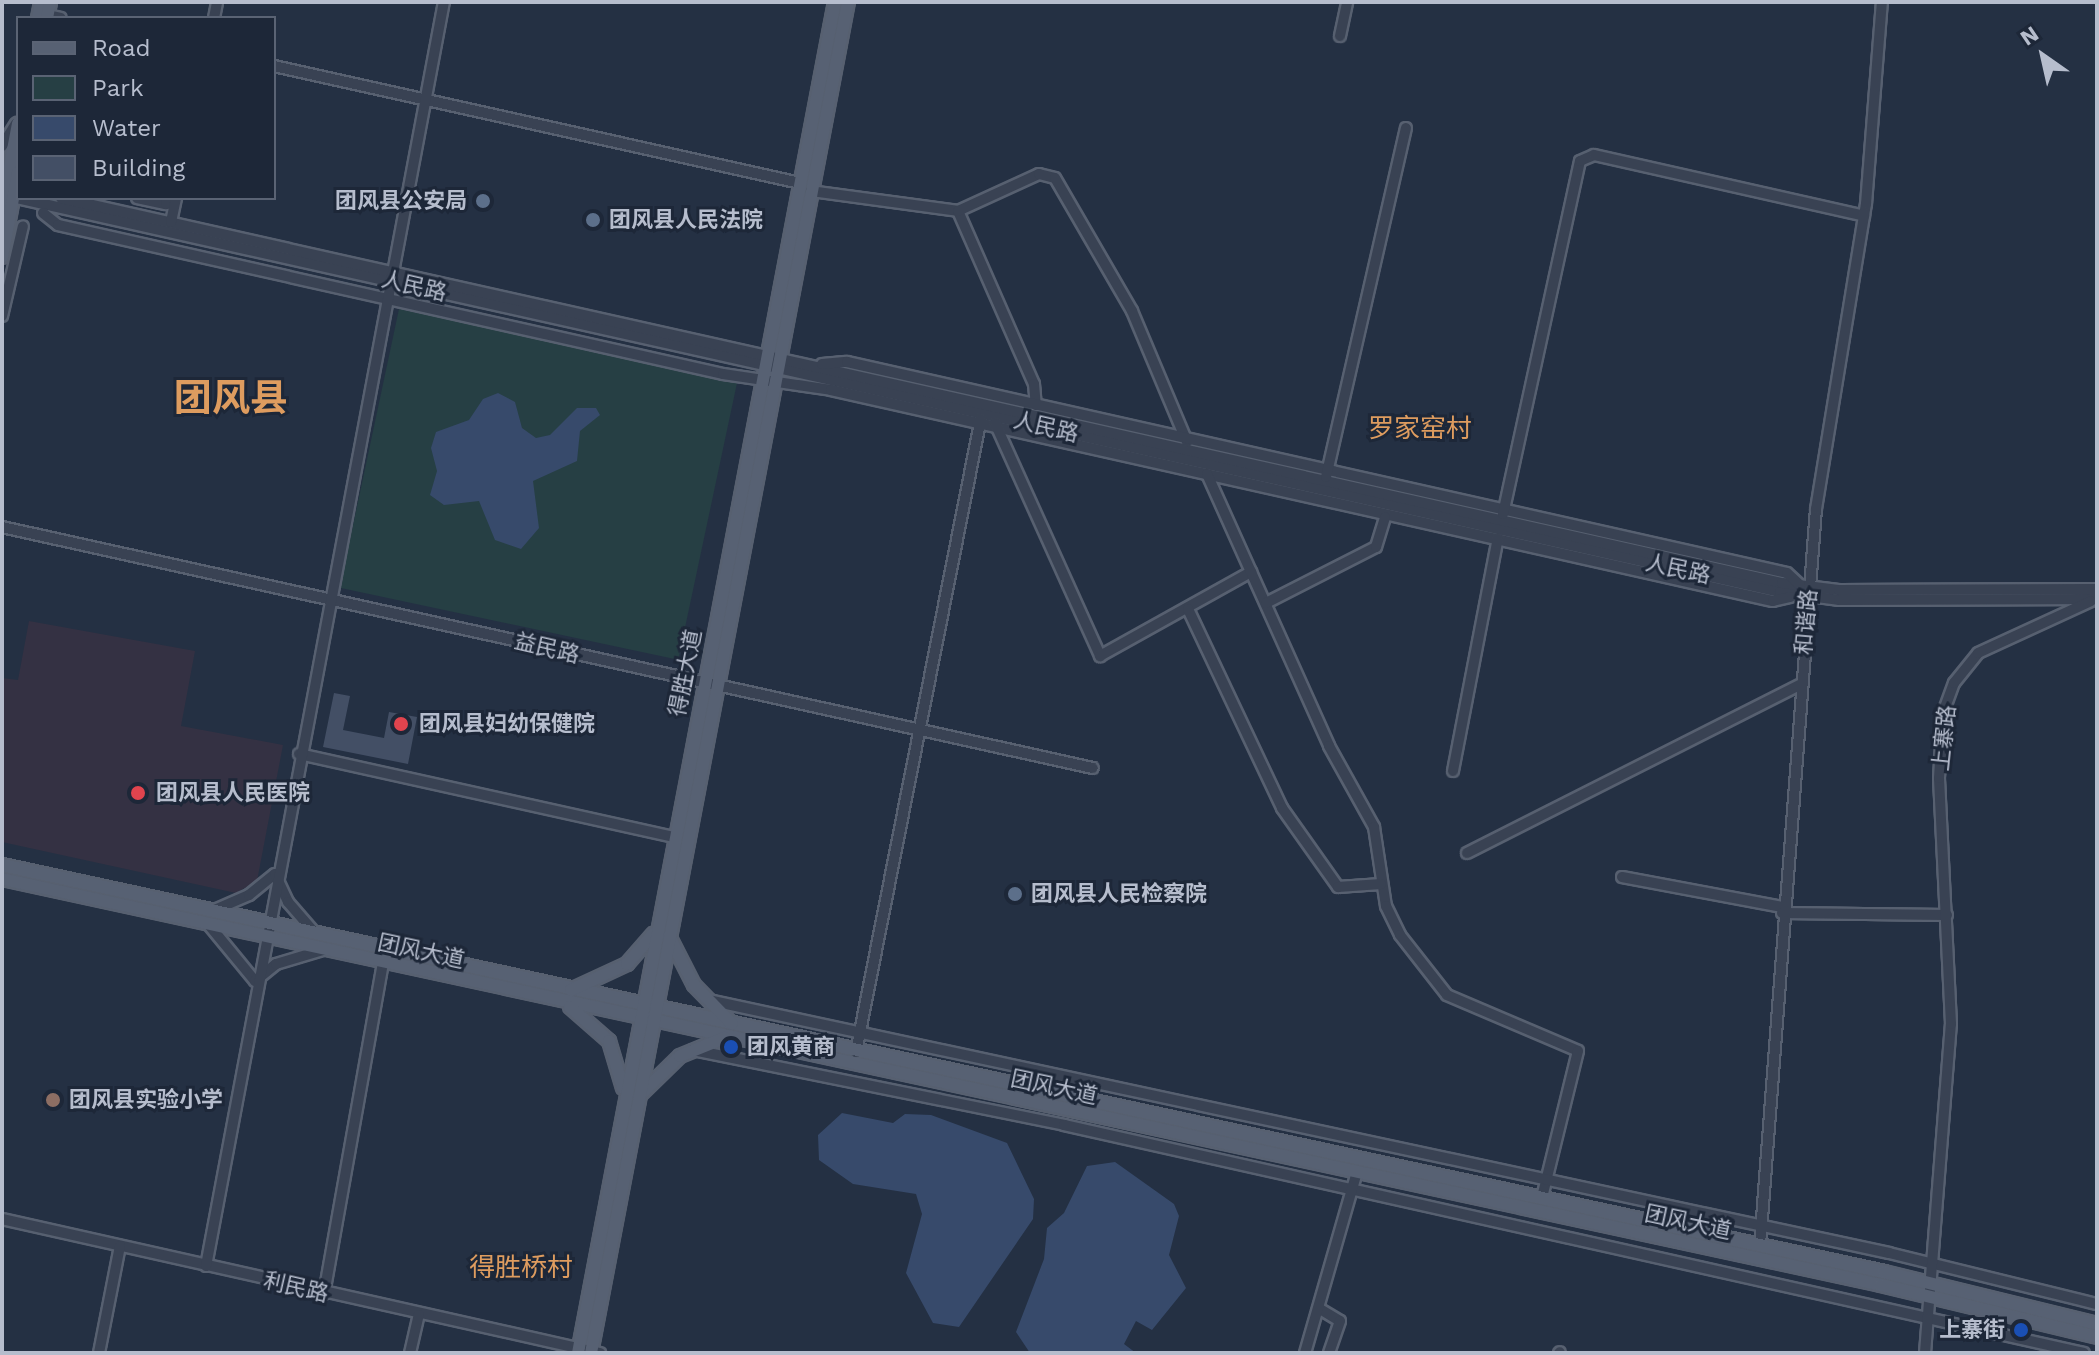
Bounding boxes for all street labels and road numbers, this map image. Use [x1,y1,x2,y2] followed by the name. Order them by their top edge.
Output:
[379,266,449,306] street label: 人民路
[1011,407,1081,447] street label: 人民路
[1643,549,1713,589] street label: 人民路
[1790,588,1822,656] street label: 和谐路
[664,627,706,719] street label: 得胜大道
[512,628,582,668] street label: 益民路
[1927,704,1961,772] street label: 上寨路
[375,929,467,973] street label: 团风大道
[1008,1065,1100,1109] street label: 团风大道
[1642,1200,1734,1244] street label: 团风大道
[261,1267,331,1307] street label: 利民路

